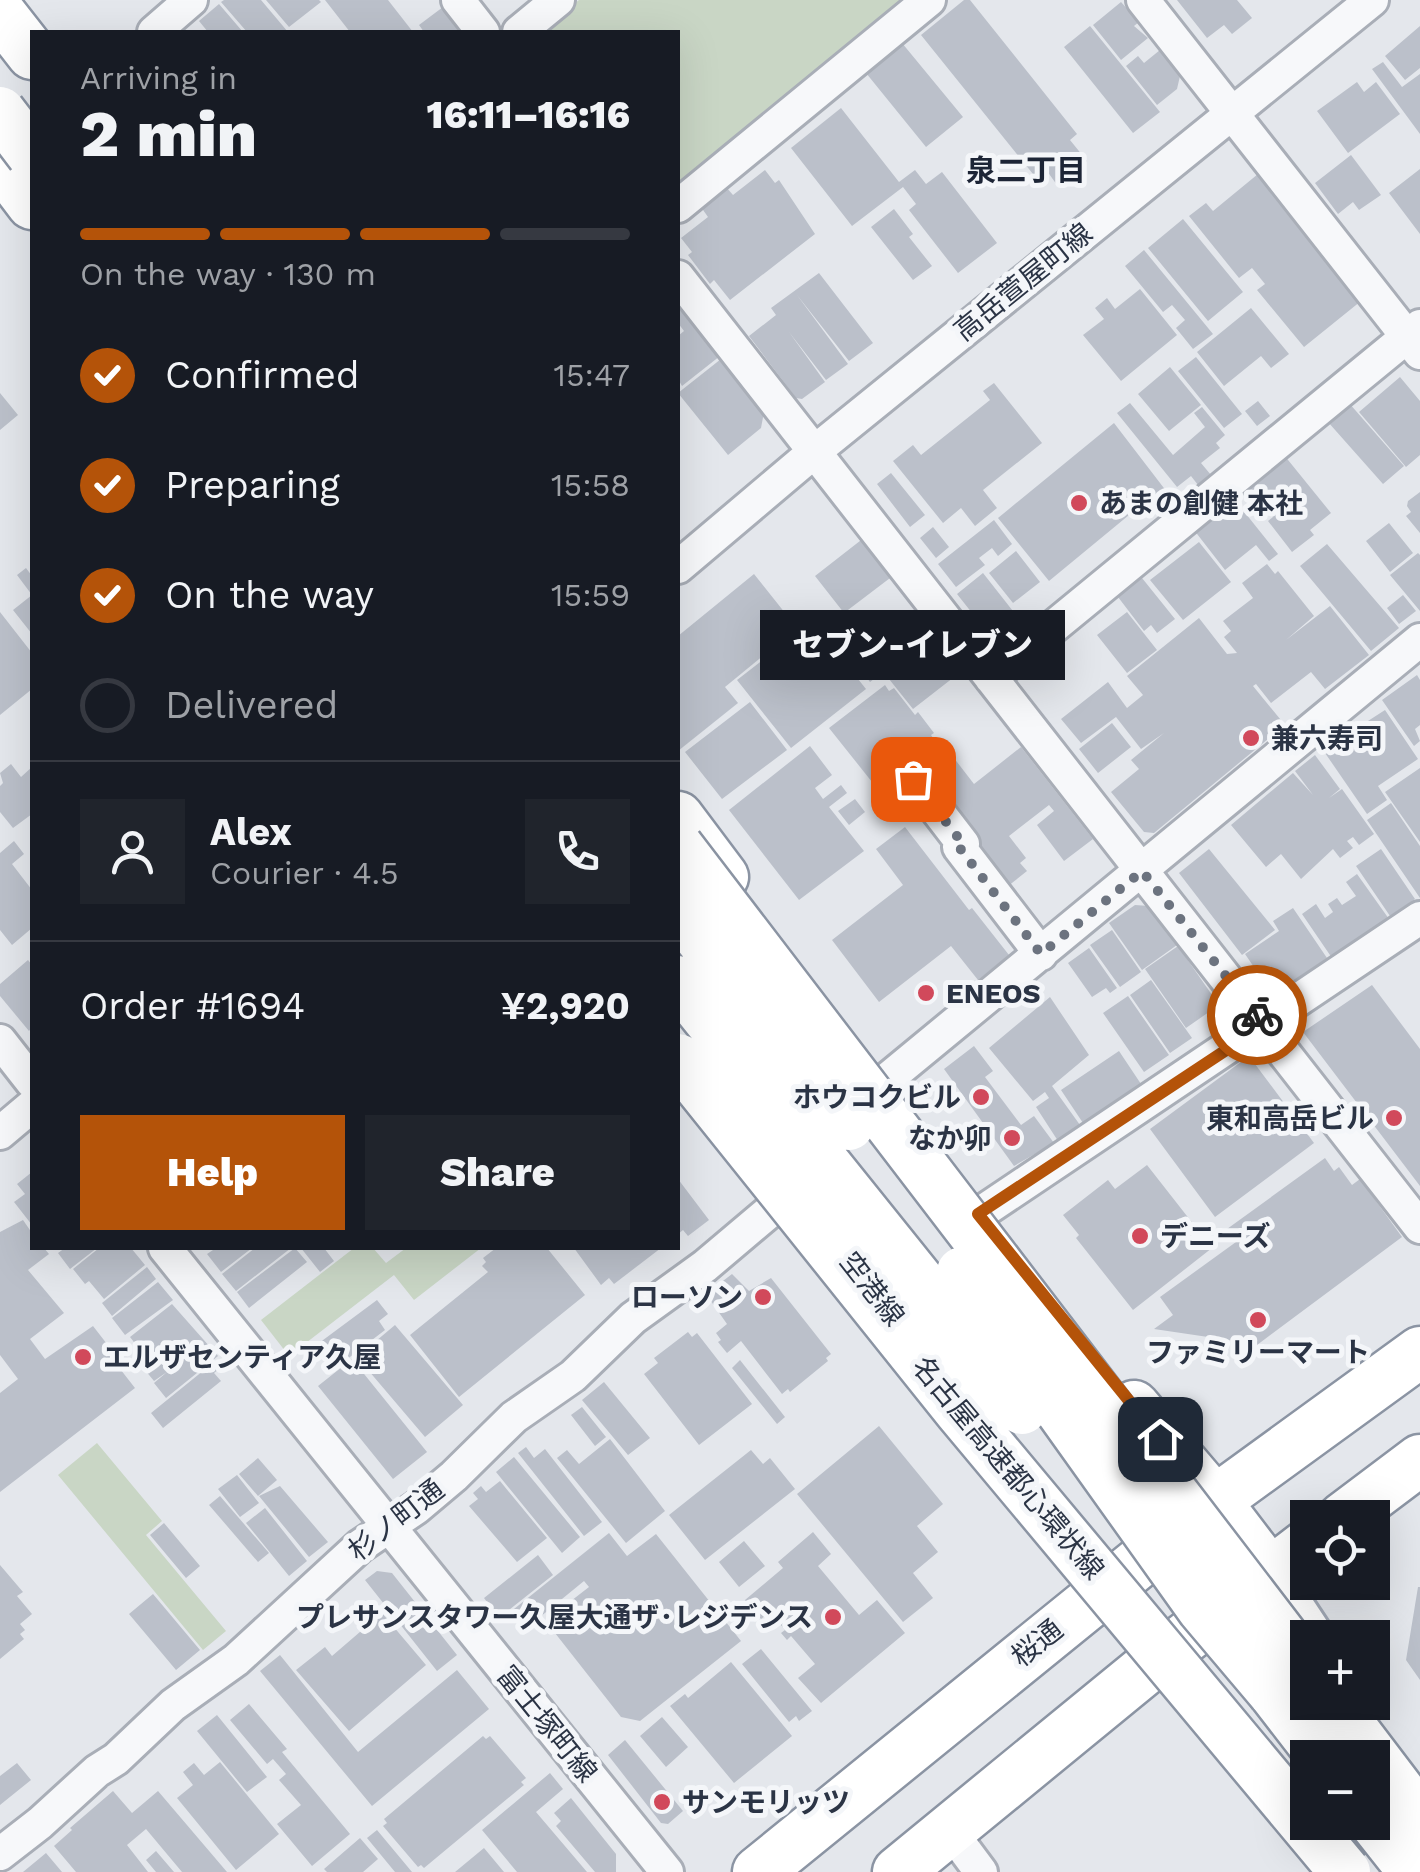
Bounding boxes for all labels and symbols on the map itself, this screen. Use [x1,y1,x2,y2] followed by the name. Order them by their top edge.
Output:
[966,153,1086,188] district label: 泉二丁目
[947,216,1099,348] street label: 高岳萱屋町線
[1099,487,1303,520] place label: あまの創健 本社
[1068,492,1090,514] marker: あまの創健 本社
[760,609,1066,679] callout: セブン-イレブン
[1271,722,1383,755] place label: 兼六寿司
[1240,727,1262,749] marker: 兼六寿司
[871,737,956,822] pin
[1207,965,1307,1065] courier
[946,977,1040,1010] place label: ENEOS
[915,982,937,1004] marker: ENEOS
[793,1081,961,1114] place label: ホウコクビル
[970,1086,992,1108] marker: ホウコクビル
[1206,1102,1374,1135] place label: 東和高岳ビル
[1383,1107,1405,1129] marker: 東和高岳ビル
[908,1122,992,1155] place label: なか卯
[1001,1127,1023,1149] marker: なか卯
[1160,1220,1271,1253] place label: デニーズ
[1129,1225,1151,1247] marker: デニーズ
[833,1246,911,1332] street label: 空港線
[631,1281,743,1314] place label: ローソン
[752,1286,774,1308] marker: ローソン
[1247,1309,1269,1331] marker: ファミリーマート
[1146,1336,1370,1369] place label: ファミリーマート
[103,1341,381,1374] place label: エルザセンティア久屋
[72,1346,94,1368] marker: エルザセンティア久屋
[905,1350,1111,1586] street label: 名古屋高速都心環状線
[1118,1397,1203,1482] pin
[342,1473,450,1567] street label: 杉ノ町通
[296,1601,813,1634] place label: プレサンスタワー久屋大通ザ･レジデンス
[822,1606,844,1628] marker: プレサンスタワー久屋大通ザ･レジデンス
[1005,1613,1069,1673] street label: 桜通
[490,1659,604,1789] street label: 富士塚町線
[682,1786,850,1819] place label: サンモリッツ
[651,1791,673,1813] marker: サンモリッツ

